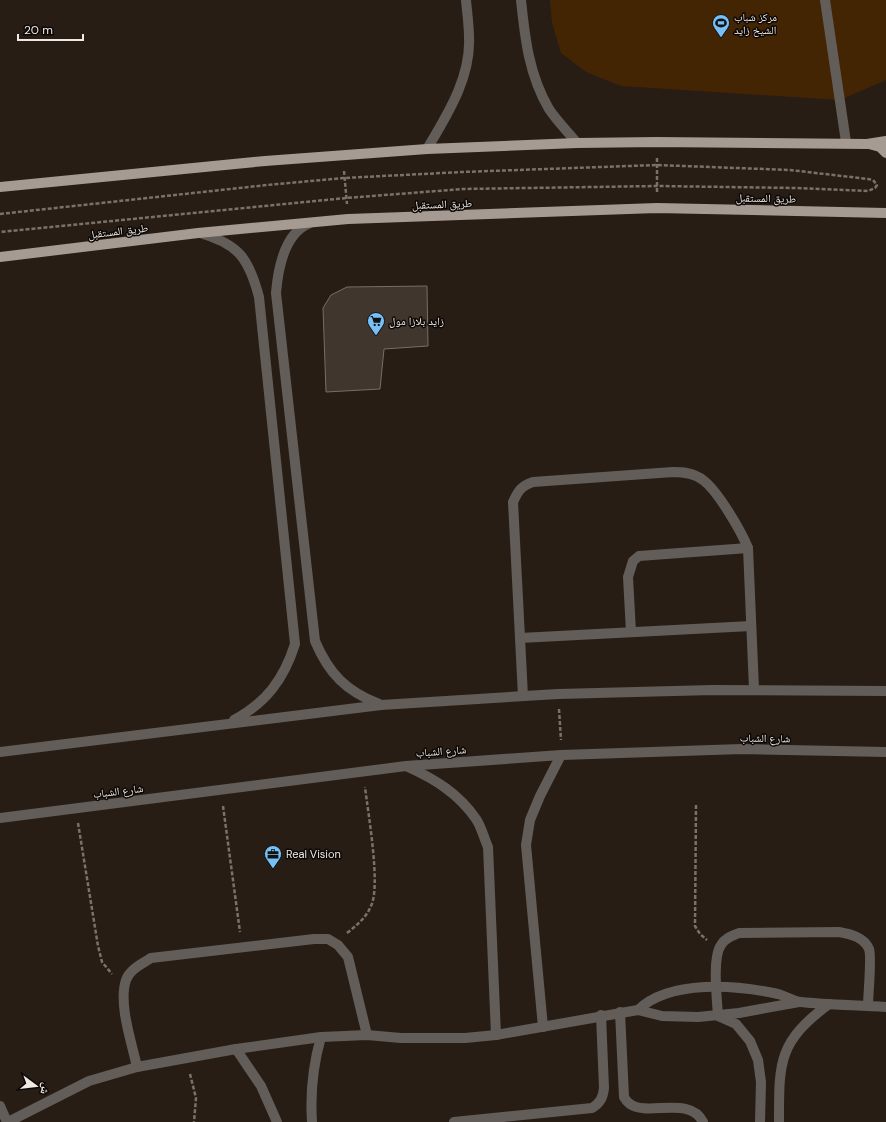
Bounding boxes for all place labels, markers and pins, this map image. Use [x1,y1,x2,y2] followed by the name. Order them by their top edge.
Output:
[734,10,777,37] place label: مركز شباب الشيخ زايد
[711,13,731,38] sports icon: مركز شباب الشيخ زايد
[366,311,386,336] supermarket icon: زايد بلازا مول
[389,314,444,328] place label: زايد بلازا مول
[263,844,283,869] office icon: Real Vision
[286,847,341,861] place label: Real Vision

